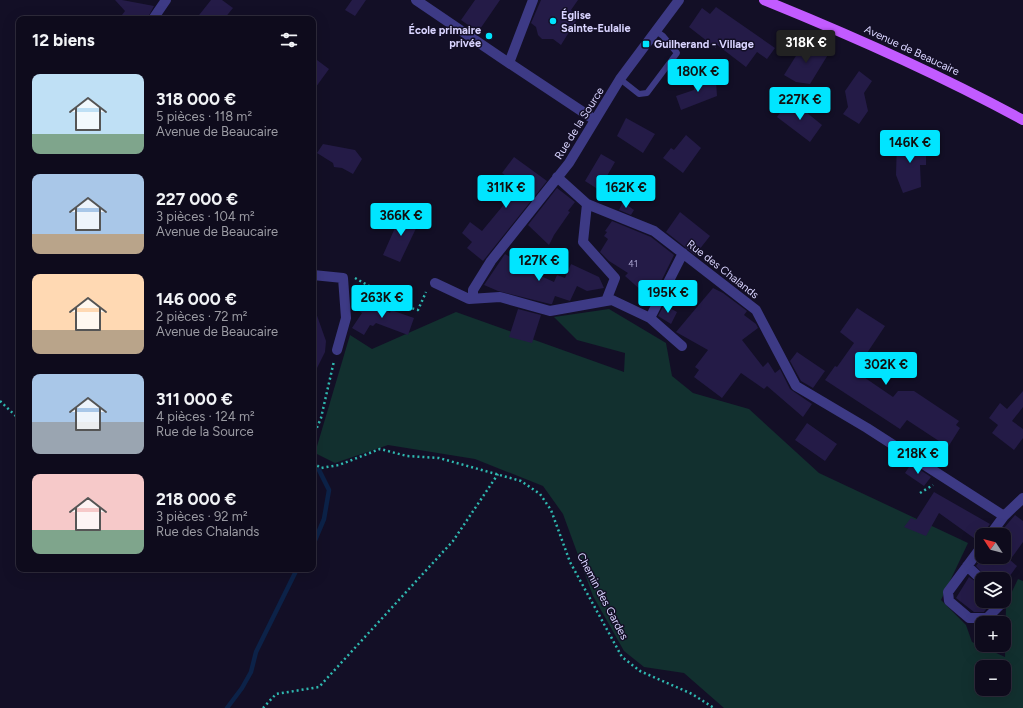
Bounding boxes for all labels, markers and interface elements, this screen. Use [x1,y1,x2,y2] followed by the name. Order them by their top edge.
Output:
[561,8,631,35] place label: Église Sainte-Eulalie
[548,16,558,26] marker: Église Sainte-Eulalie
[408,23,481,50] place label: École primaire privée
[862,23,961,78] street label: Avenue de Beaucaire
[278,29,300,51] icon: filters
[32,30,95,50] text: 12 biens
[773,30,839,64] pin: 318K €
[484,31,494,41] marker: École primaire privée
[785,35,827,50] text: 318K €
[654,38,754,51] place label: Guilherand - Village
[641,39,651,49] marker: Guilherand - Village
[665,59,731,93] pin: 180K €
[677,64,719,79] text: 180K €
[552,85,607,162] street label: Rue de la Source
[767,87,833,121] pin: 227K €
[156,89,236,109] text: 318 000 €
[64,90,112,138] icon: home
[778,92,822,107] text: 227K €
[156,109,252,124] text: 5 pièces · 118 m²
[156,124,278,139] text: Avenue de Beaucaire
[877,130,943,164] pin: 146K €
[889,135,931,150] text: 146K €
[473,175,539,209] pin: 311K €
[593,175,659,209] pin: 162K €
[487,180,526,195] text: 311K €
[605,180,647,195] text: 162K €
[156,189,238,209] text: 227 000 €
[64,190,112,238] icon: home
[368,203,434,237] pin: 366K €
[379,208,423,223] text: 366K €
[156,209,255,224] text: 3 pièces · 104 m²
[156,224,278,239] text: Avenue de Beaucaire
[684,237,761,301] street label: Rue des Chalands
[506,248,572,282] pin: 127K €
[518,253,560,268] text: 127K €
[628,258,638,269] house number: 41
[635,280,701,314] pin: 195K €
[349,285,415,319] pin: 263K €
[647,285,689,300] text: 195K €
[156,289,237,309] text: 146 000 €
[64,290,112,338] icon: home
[360,290,404,305] text: 263K €
[156,309,247,324] text: 2 pièces · 72 m²
[156,324,278,339] text: Avenue de Beaucaire
[853,352,919,386] pin: 302K €
[864,357,908,372] text: 302K €
[156,389,233,409] text: 311 000 €
[64,390,112,438] icon: home
[156,409,255,424] text: 4 pièces · 124 m²
[156,424,254,439] text: Rue de la Source
[885,441,951,475] pin: 218K €
[897,446,939,461] text: 218K €
[156,489,236,509] text: 218 000 €
[64,490,112,538] icon: home
[156,509,248,524] text: 3 pièces · 92 m²
[156,524,259,539] text: Rue des Chalands
[975,528,1011,564] north arrow
[975,528,1011,696] map controls
[574,551,631,642] street label: Chemin des Gardes
[975,572,1011,608] button: layers
[975,616,1011,652] button: +
[975,660,1011,696] button: −

